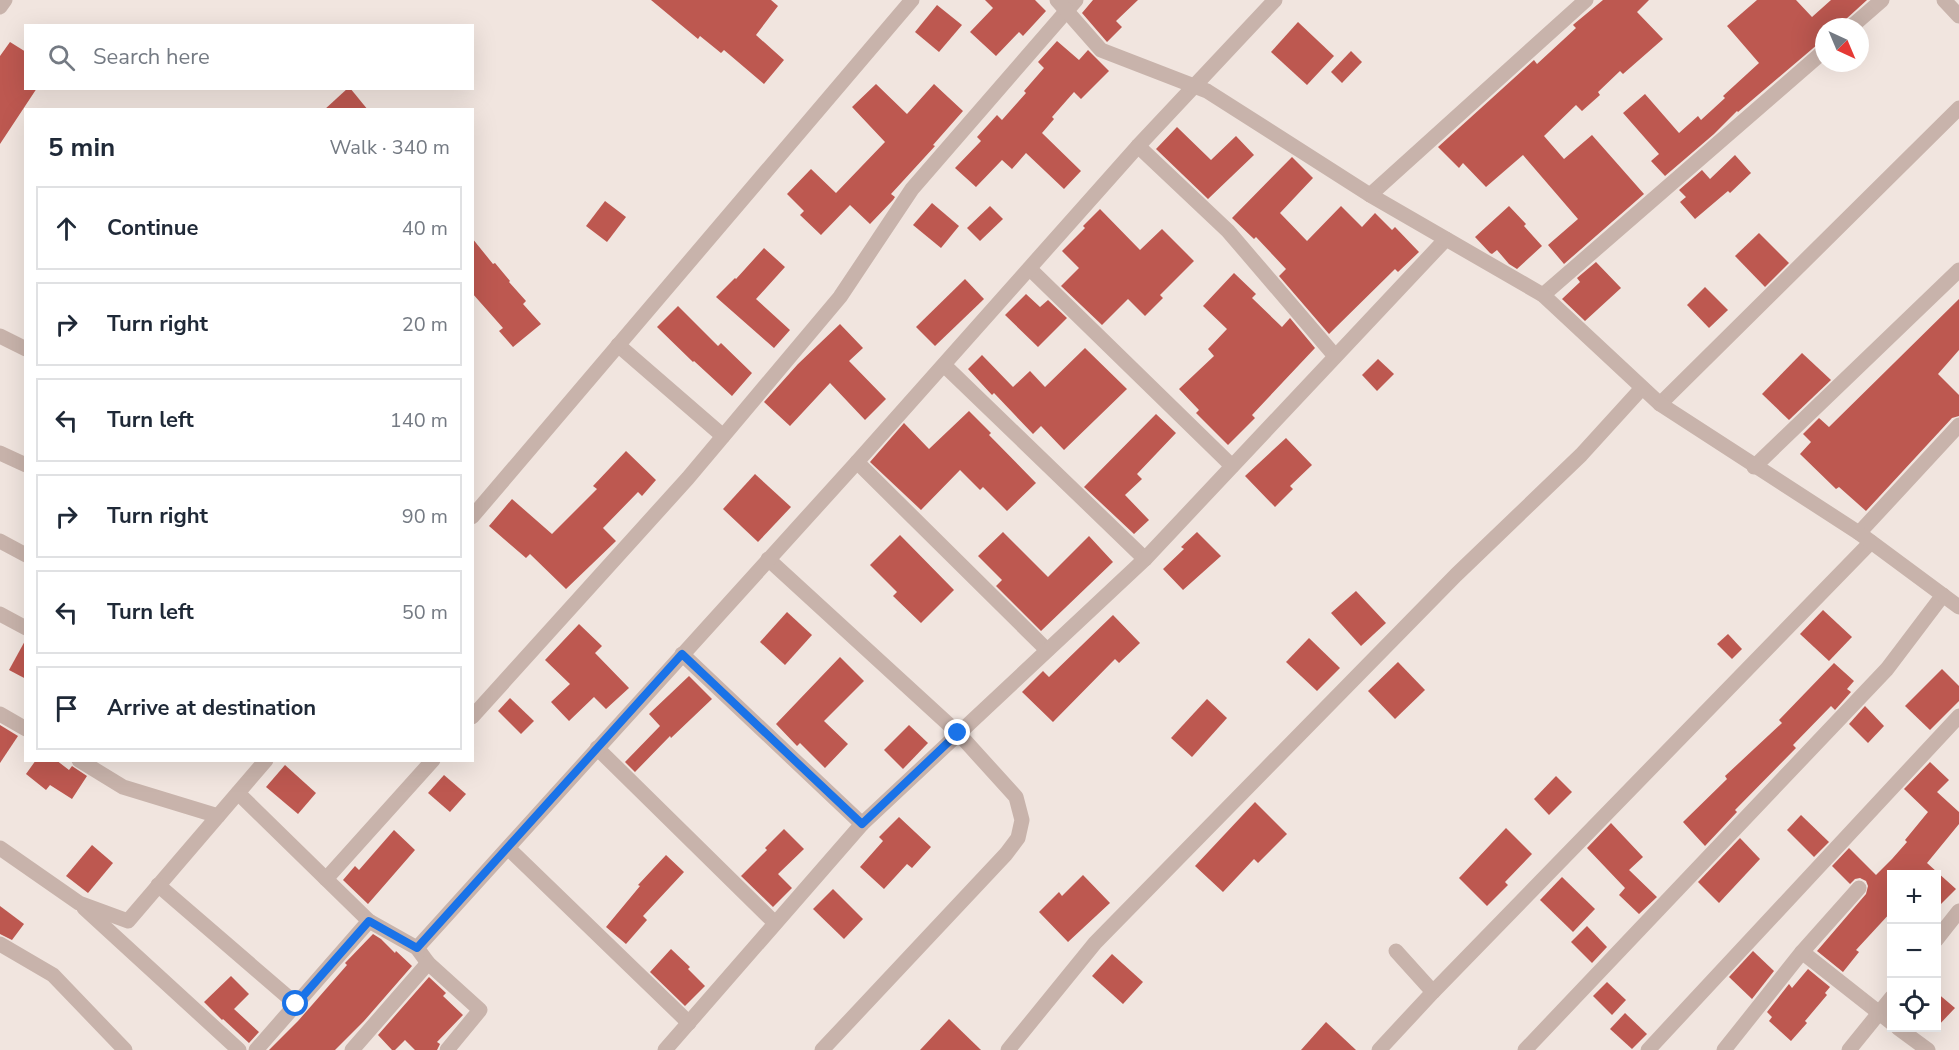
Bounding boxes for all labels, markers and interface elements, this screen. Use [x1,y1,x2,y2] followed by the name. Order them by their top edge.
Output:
[1815,18,1869,72] north arrow
[24,24,474,90] search box
[45,41,78,74] icon: search
[93,42,210,72] text: Search here
[48,130,115,165] text: 5 min
[330,134,450,161] text: Walk · 340 m
[50,212,83,245] icon: ahead
[107,213,198,243] text: Continue
[402,215,448,242] text: 40 m
[50,308,83,341] icon: right
[107,309,208,339] text: Turn right
[402,311,448,338] text: 20 m
[50,404,83,437] icon: left
[107,405,194,435] text: Turn left
[390,407,448,434] text: 140 m
[50,500,83,533] icon: right
[107,501,208,531] text: Turn right
[402,503,448,530] text: 90 m
[50,596,83,629] icon: left
[107,597,194,627] text: Turn left
[402,599,448,626] text: 50 m
[50,692,83,725] icon: arrive
[107,693,316,723] text: Arrive at destination
[944,719,970,745] route end
[1887,870,1941,1032] map controls
[1887,870,1941,924] button: +
[1887,924,1941,978] button: −
[1887,978,1941,1032] button: locate
[282,990,308,1016] route start

